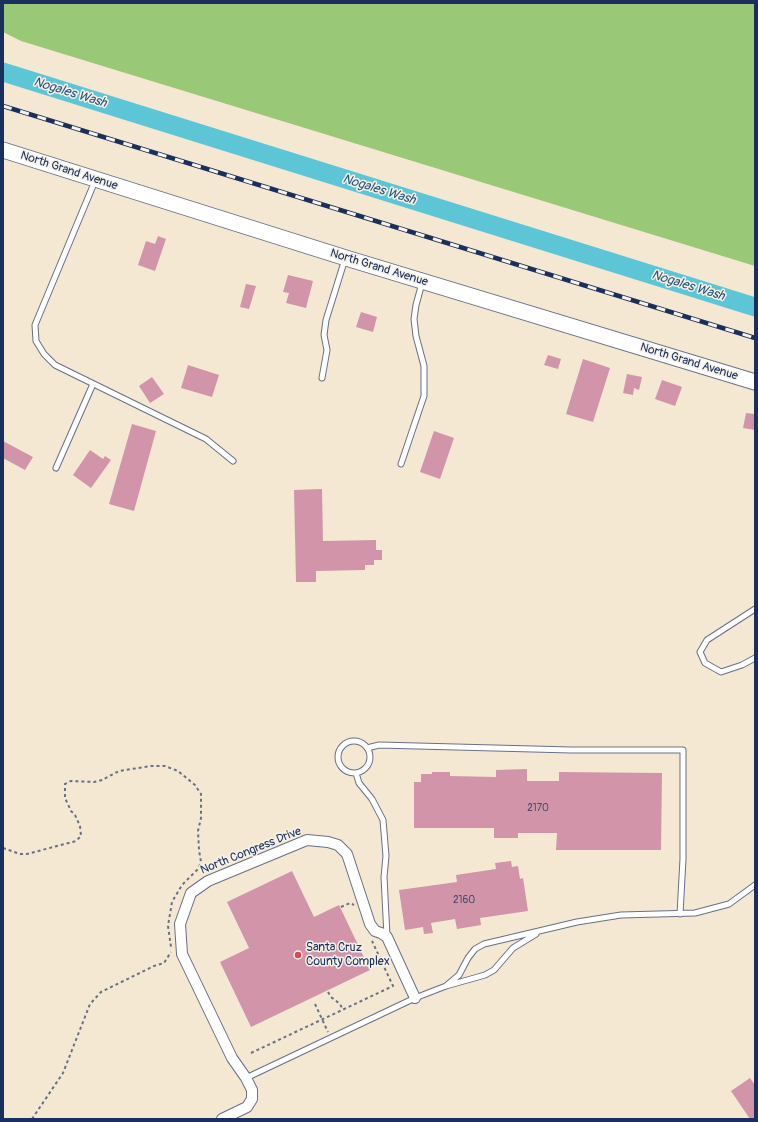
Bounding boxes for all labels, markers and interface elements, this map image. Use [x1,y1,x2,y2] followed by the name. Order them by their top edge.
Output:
[32,74,108,112] water label: Nogales Wash
[18,148,120,194] street label: North Grand Avenue
[341,171,417,209] water label: Nogales Wash
[328,246,430,290] street label: North Grand Avenue
[650,267,726,305] water label: Nogales Wash
[638,340,740,384] street label: North Grand Avenue
[527,802,549,814] house number: 2170
[199,824,303,878] street label: North Congress Drive
[453,894,475,906] house number: 2160
[306,941,390,969] place label: Santa Cruz County Complex
[293,950,303,960] marker: Santa Cruz County Complex

